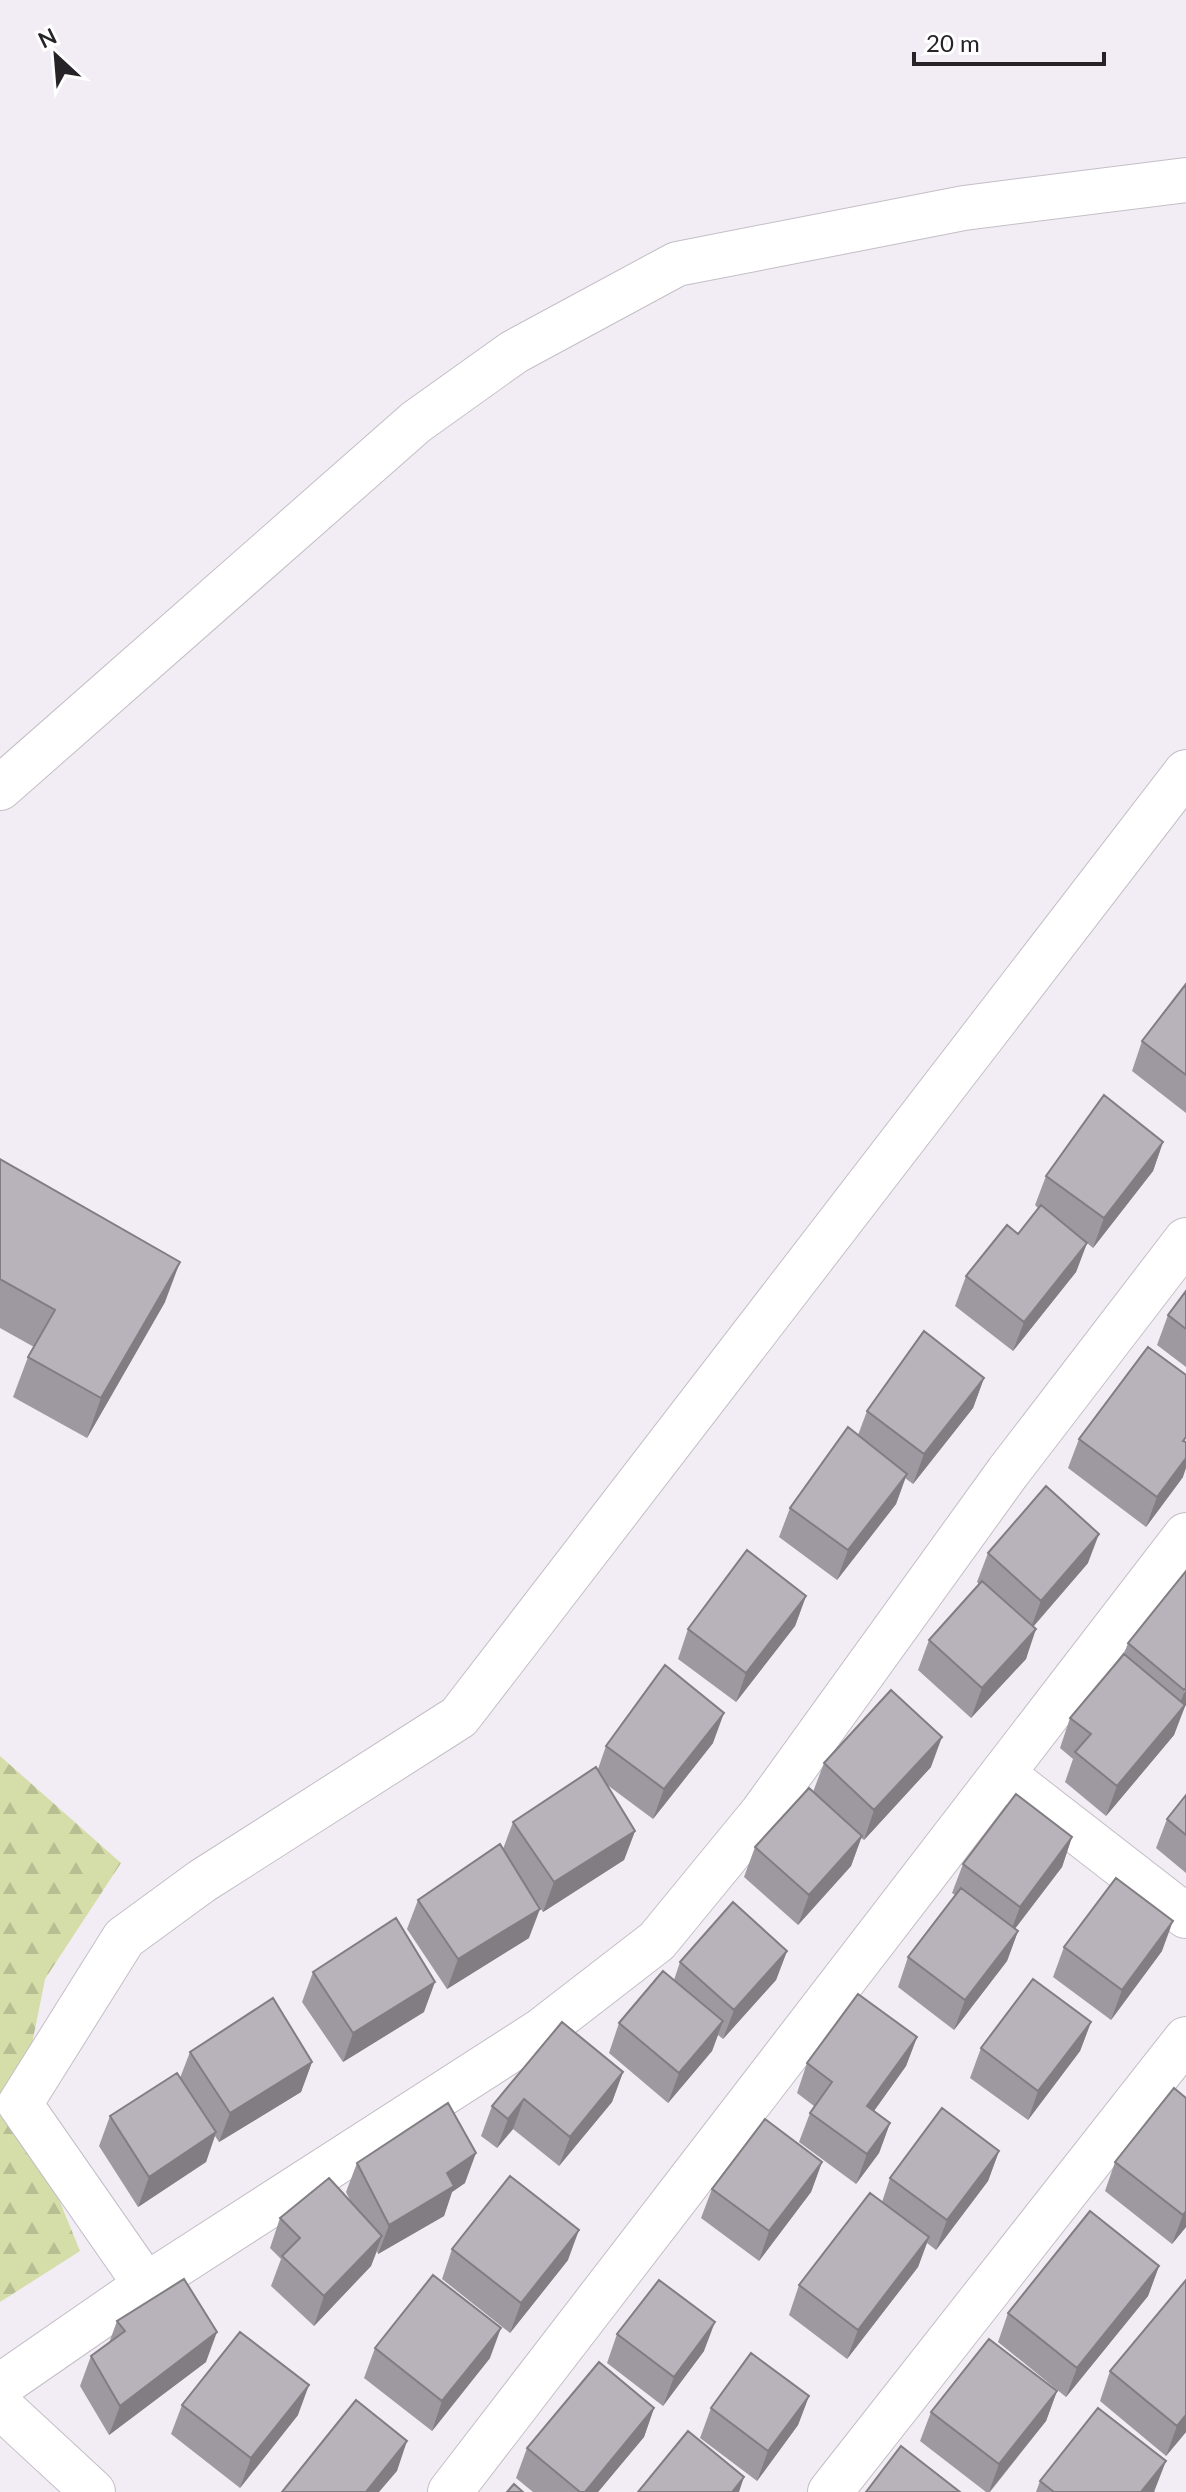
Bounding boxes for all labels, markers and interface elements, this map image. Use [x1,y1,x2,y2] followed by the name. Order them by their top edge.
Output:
[16,16,96,96] north arrow
[914,16,1104,66] scale bar
[33,22,61,53] text: N
[926,28,980,57] text: 20 m

